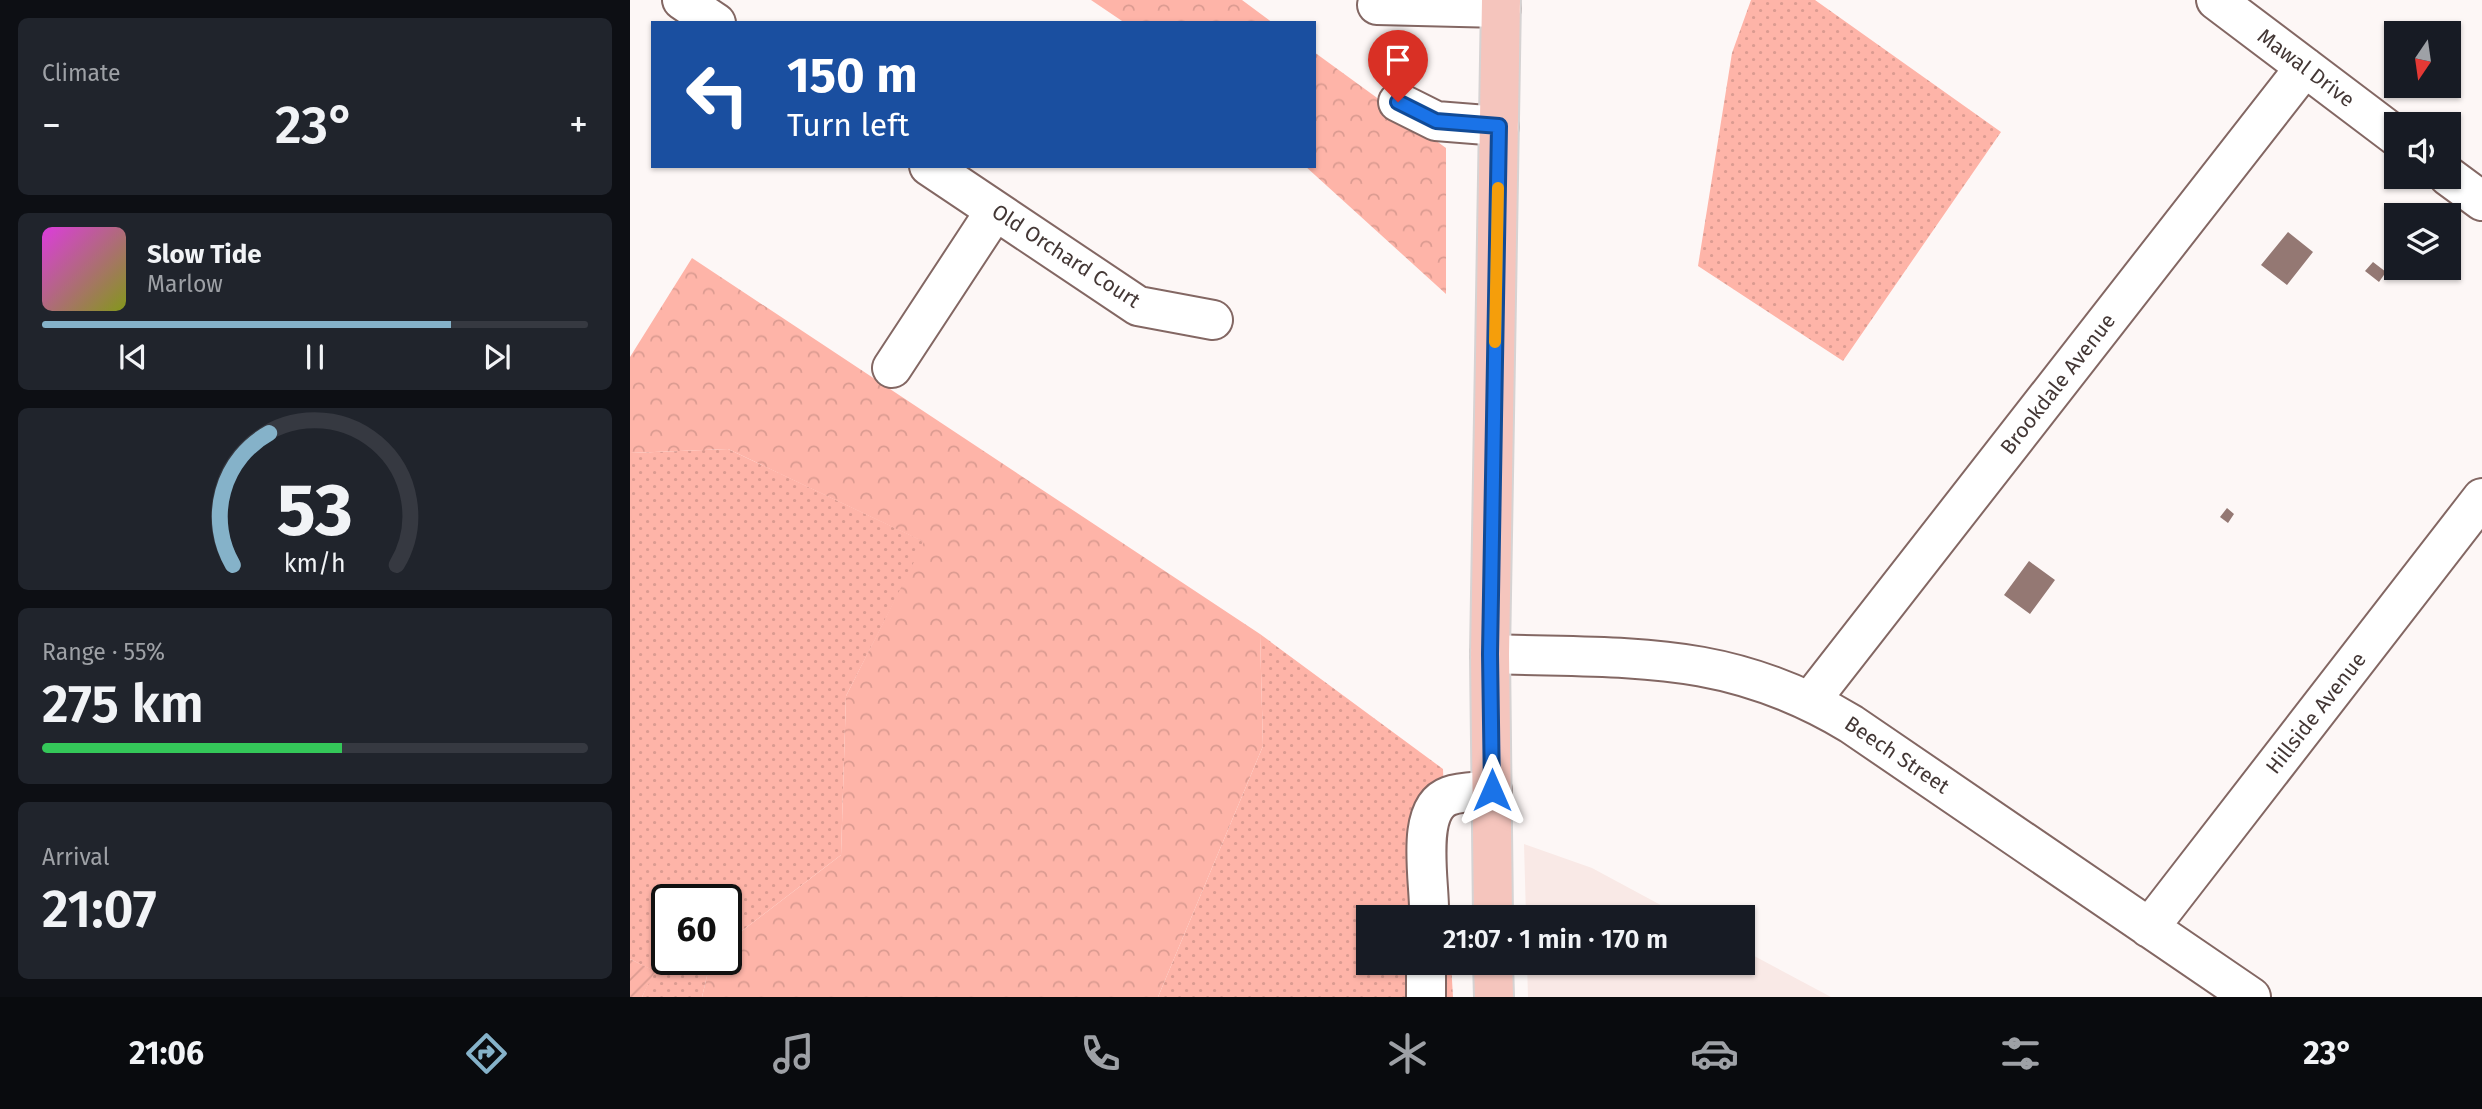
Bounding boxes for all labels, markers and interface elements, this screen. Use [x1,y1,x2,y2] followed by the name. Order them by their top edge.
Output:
[2384,21,2460,98] north arrow
[2384,21,2461,280] map controls
[2252,23,2360,113] street label: Mawal Drive
[1368,30,1428,102] pin
[1379,41,1417,79] icon: arrive
[787,46,918,105] text: 150 m
[672,49,763,140] icon: left
[42,59,121,87] text: Climate
[275,94,355,157] text: 23°
[42,102,61,148] text: −
[569,102,588,148] text: +
[787,106,909,144] text: Turn left
[2384,112,2461,189] button: sound
[987,198,1145,314] street label: Old Orchard Court
[2384,203,2461,280] button: layers
[147,239,262,270] text: Slow Tide
[147,270,223,298] text: Marlow
[1995,308,2121,460] street label: Brookdale Avenue
[114,338,152,376] icon: previous
[296,338,334,376] icon: pause
[478,338,516,376] icon: next
[277,467,353,554] text: 53
[284,548,346,578] text: km/h
[42,638,165,666] text: Range · 55%
[2260,647,2372,779] street label: Hillside Avenue
[42,673,204,736] text: 275 km
[1840,711,1955,800] street label: Beech Street
[1455,753,1529,827] position arrow
[42,843,109,871] text: Arrival
[42,878,157,941] text: 21:07
[651,884,742,975] speed limit sign: 60
[1443,924,1668,955] text: 21:07 · 1 min · 170 m
[462,1029,511,1078] icon: directions
[769,1029,818,1078] icon: music
[1076,1029,1125,1078] icon: phone
[1383,1029,1432,1078] icon: climate
[1690,1029,1739,1078] icon: car
[1996,1029,2045,1078] icon: filters
[129,1034,204,1072] text: 21:06
[2303,1034,2353,1072] text: 23°

